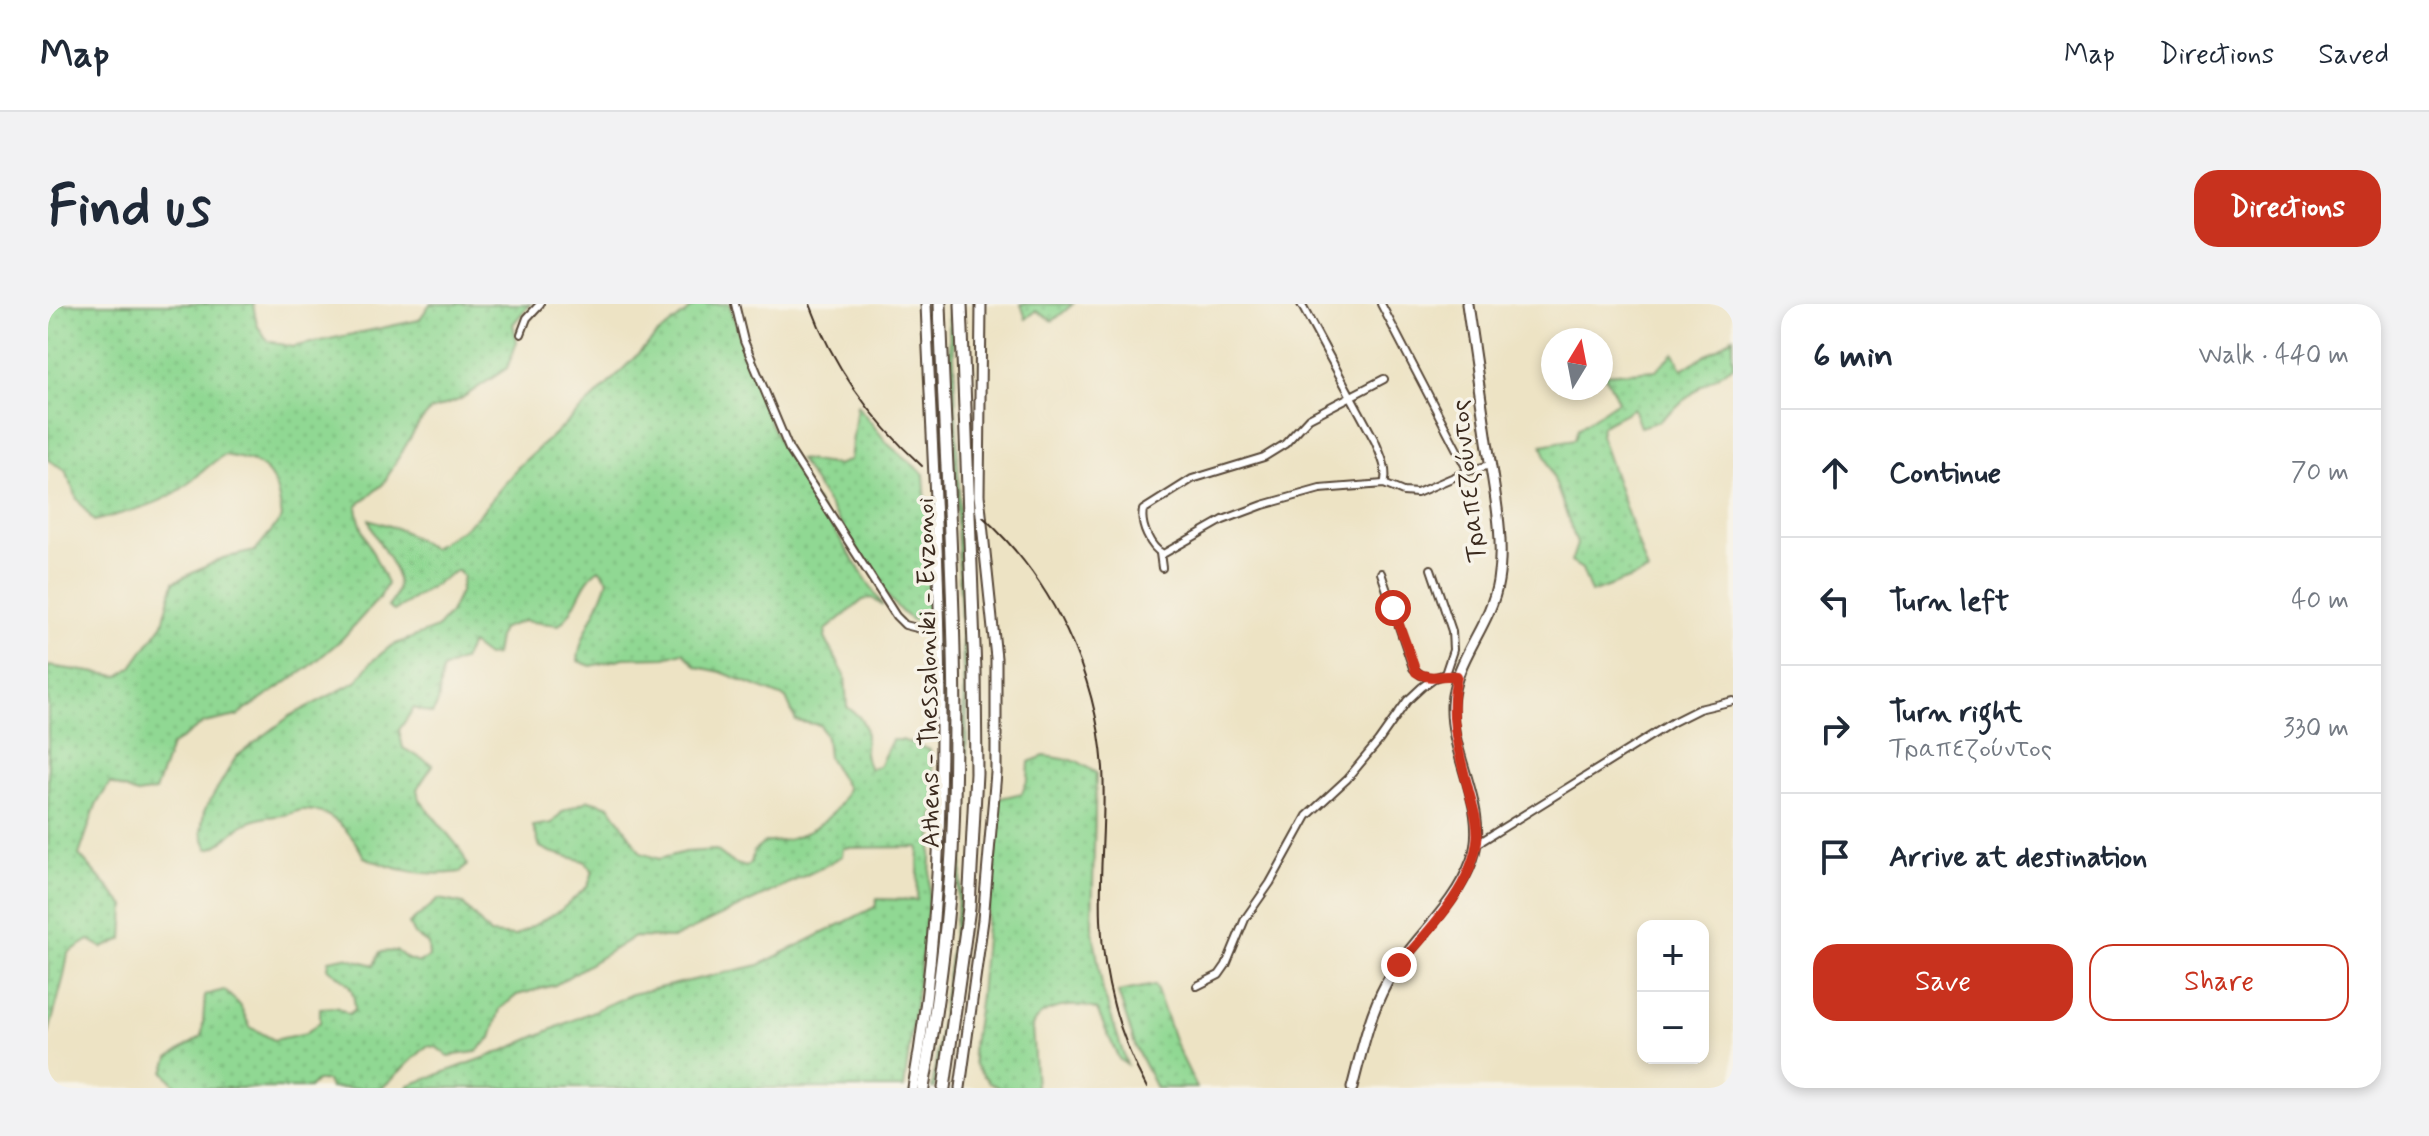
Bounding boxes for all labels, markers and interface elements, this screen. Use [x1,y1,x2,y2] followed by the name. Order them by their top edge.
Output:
[40,31,110,80] text: Map
[2064,37,2115,74] text: Map
[2159,37,2274,74] text: Directions
[2318,37,2389,74] text: Saved
[2194,170,2381,247] button: Directions
[48,172,211,245] text: Find us
[1541,328,1613,400] north arrow
[1813,334,1893,379] text: 6 min
[2199,339,2349,373] text: Walk · 440 m
[1444,398,1494,564] street label: Τραπεζούντος
[1813,451,1857,495] icon: ahead
[1889,454,2001,493] text: Continue
[2291,456,2349,490] text: 70 m
[909,497,949,849] street label: Athens - Thessaloniki - Evzonoi
[1813,579,1857,623] icon: left
[1889,582,2009,621] text: Turn left
[2291,584,2349,618] text: 40 m
[1375,590,1411,626] route start
[1889,693,2022,732] text: Turn right
[1813,707,1857,751] icon: right
[2283,712,2349,746] text: 330 m
[1889,732,2052,766] text: Τραπεζούντος
[1813,835,1857,879] icon: arrive
[1889,838,2147,877] text: Arrive at destination
[1637,920,1709,1064] map controls
[1637,920,1709,992] button: +
[1813,944,2073,1021] button: Save
[2089,944,2349,1021] button: Share
[1381,947,1417,983] route end
[1637,992,1709,1064] button: −

